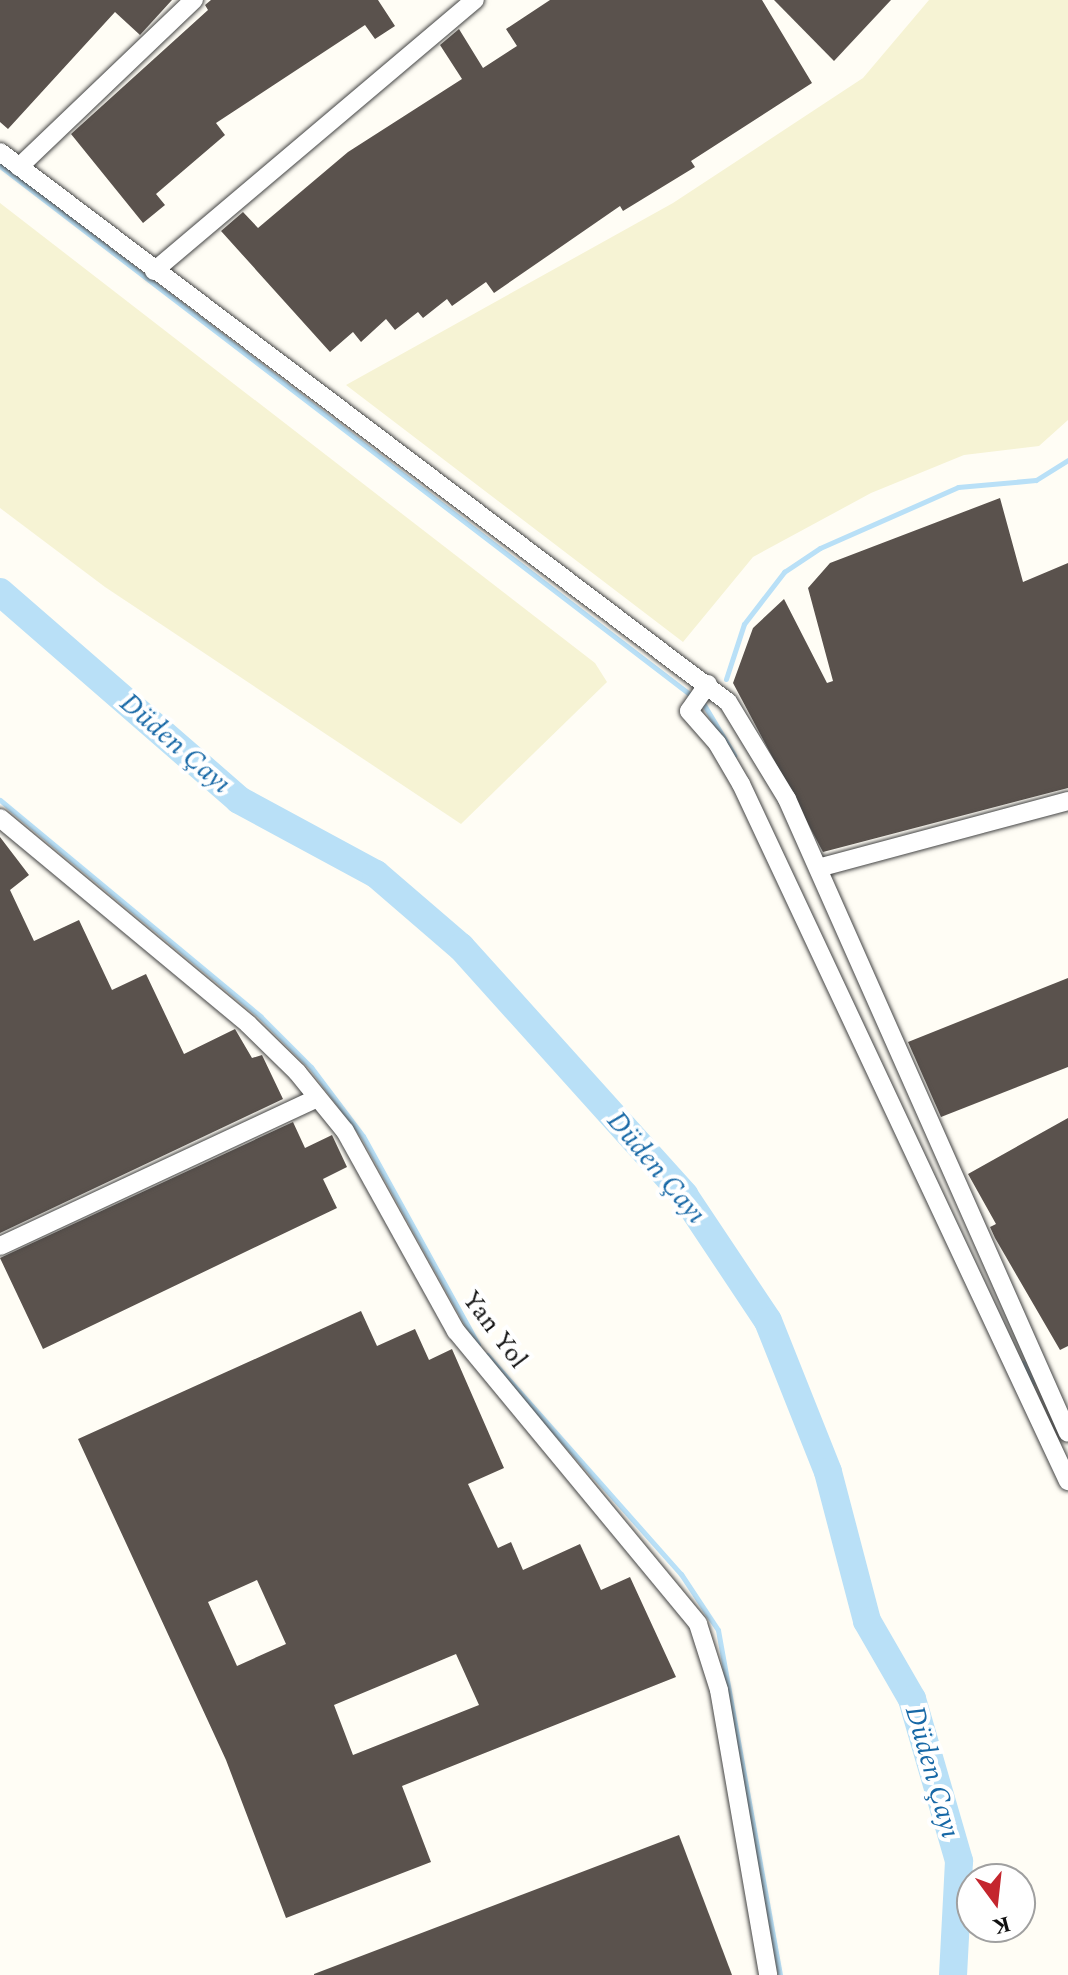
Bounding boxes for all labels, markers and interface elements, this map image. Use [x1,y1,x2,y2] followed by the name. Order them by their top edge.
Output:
[113,687,237,801] water label: Düden Çayı
[599,1105,713,1231] water label: Düden Çayı
[455,1285,533,1375] street label: Yan Yol
[897,1702,967,1842] water label: Düden Çayı
[956,1863,1036,1943] north arrow
[989,1907,1014,1943] text: K

